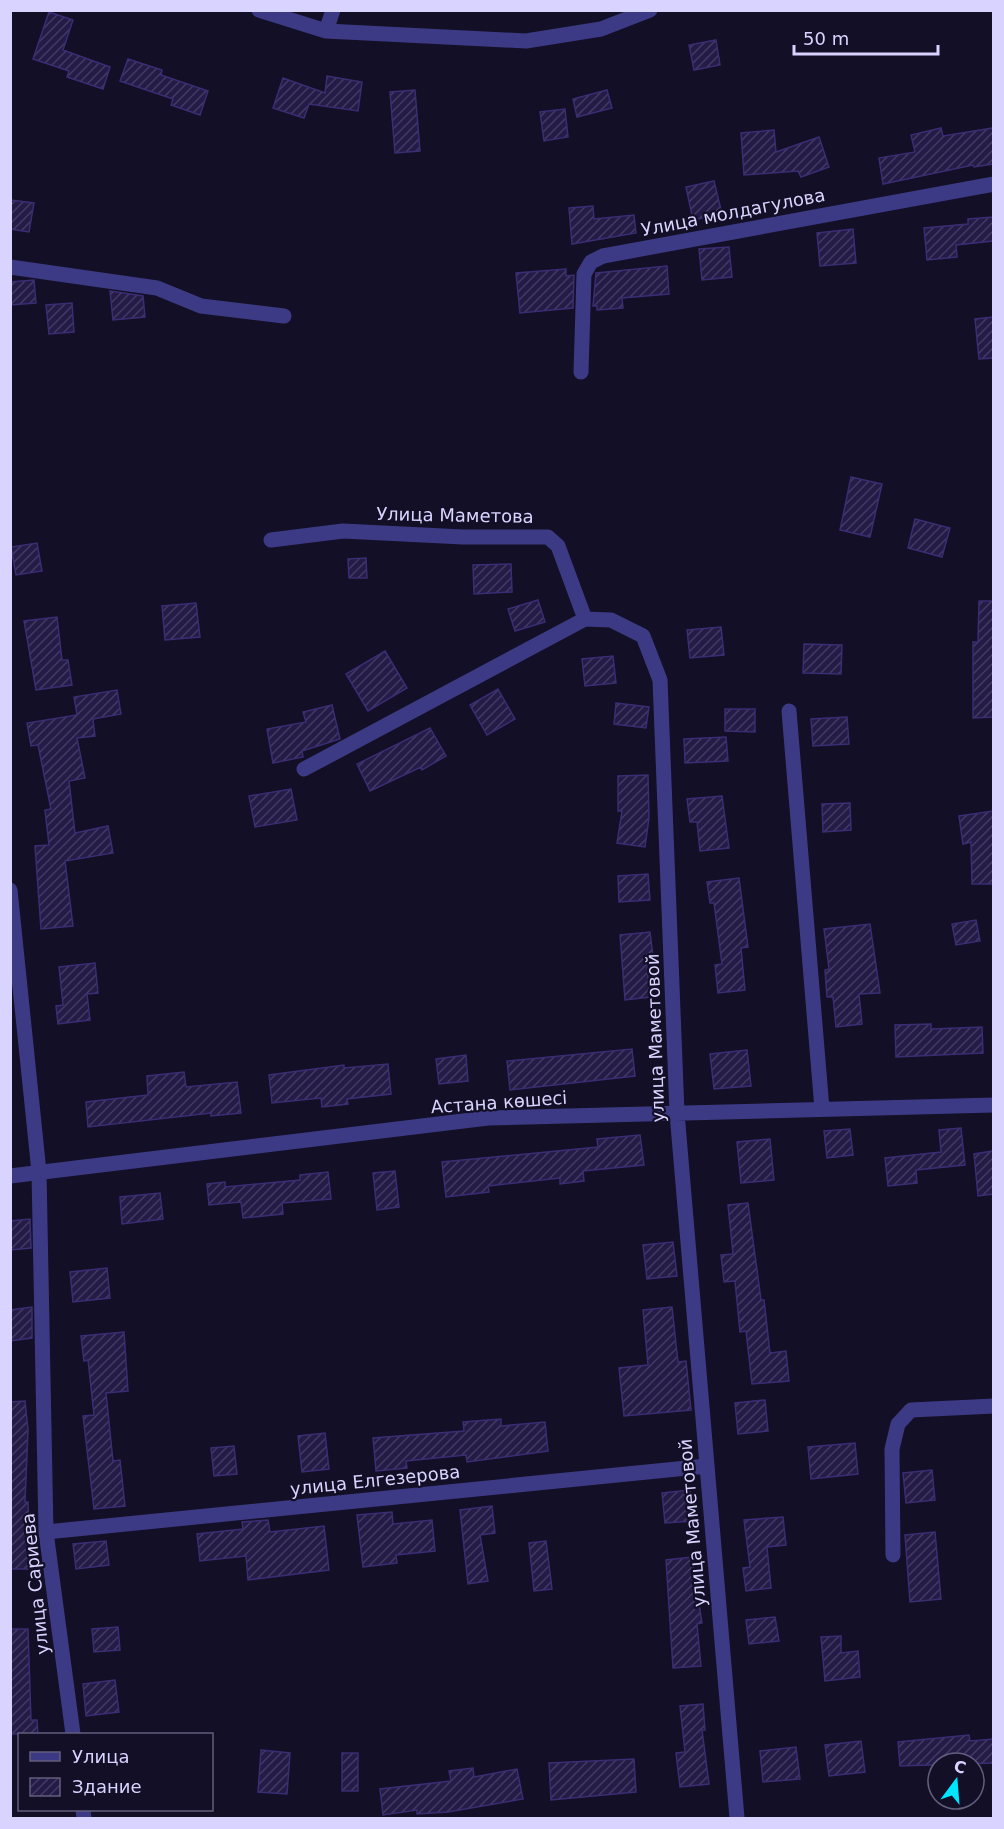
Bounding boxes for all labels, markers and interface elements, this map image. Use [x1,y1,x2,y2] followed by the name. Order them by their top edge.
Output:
[794,18,938,56] scale bar
[803,28,849,49] text: 50 m
[639,184,827,240] street label: Улица молдагулова
[376,503,534,527] street label: Улица Маметова
[642,953,668,1123] street label: улица Маметовой
[430,1087,568,1117] street label: Астана көшесі
[674,1438,710,1608] street label: улица Маметовой
[289,1461,461,1499] street label: улица Елгезерова
[17,1512,53,1656] street label: улица Сариева
[18,1733,213,1811] legend
[72,1746,129,1767] text: Улица
[926,1751,986,1811] north arrow
[952,1756,968,1778] text: С
[72,1776,142,1797] text: Здание

